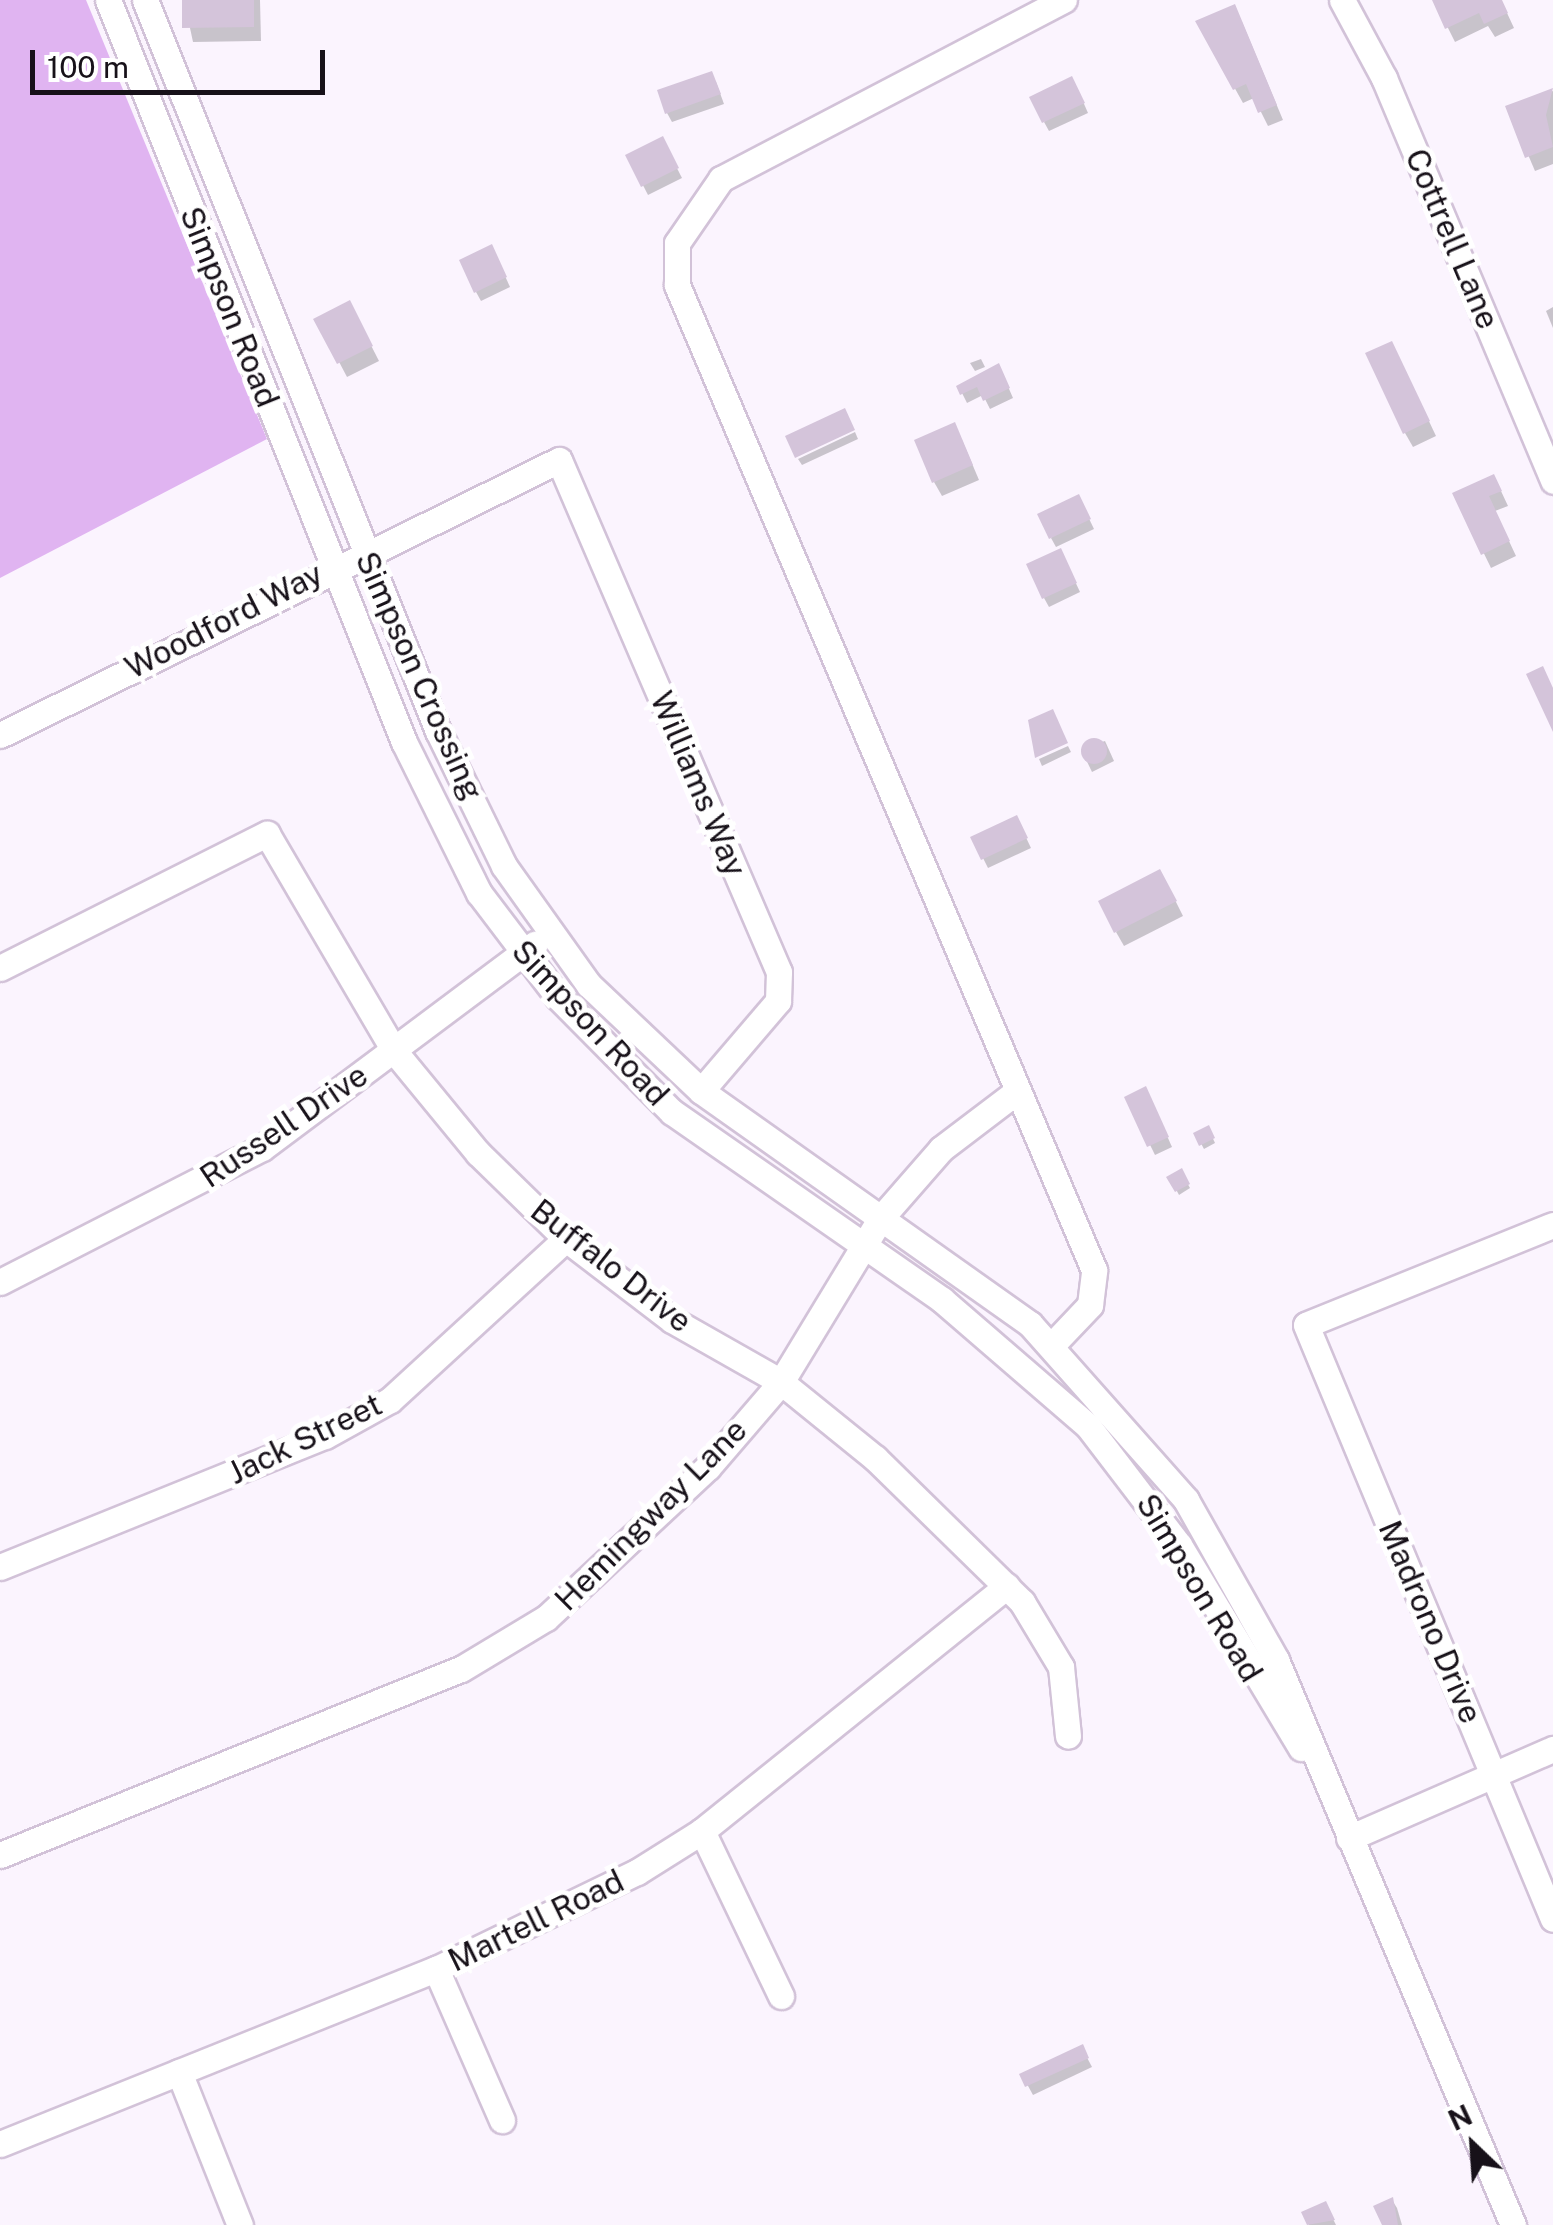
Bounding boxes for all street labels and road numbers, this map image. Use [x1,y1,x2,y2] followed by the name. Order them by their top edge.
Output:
[1397,143,1507,335] street label: Cottrell Lane
[171,201,287,413] street label: Simpson Road
[347,546,491,806] street label: Simpson Crossing
[118,555,330,687] street label: Woodford Way
[642,685,754,883] street label: Williams Way
[503,932,677,1114] street label: Simpson Road
[193,1056,375,1196] street label: Russell Drive
[523,1191,699,1341] street label: Buffalo Drive
[222,1385,388,1493] street label: Jack Street
[547,1411,755,1619] street label: Hemingway Lane
[1128,1487,1270,1689] street label: Simpson Road
[1370,1515,1490,1729] street label: Madrono Drive
[442,1862,630,1980] street label: Martell Road

